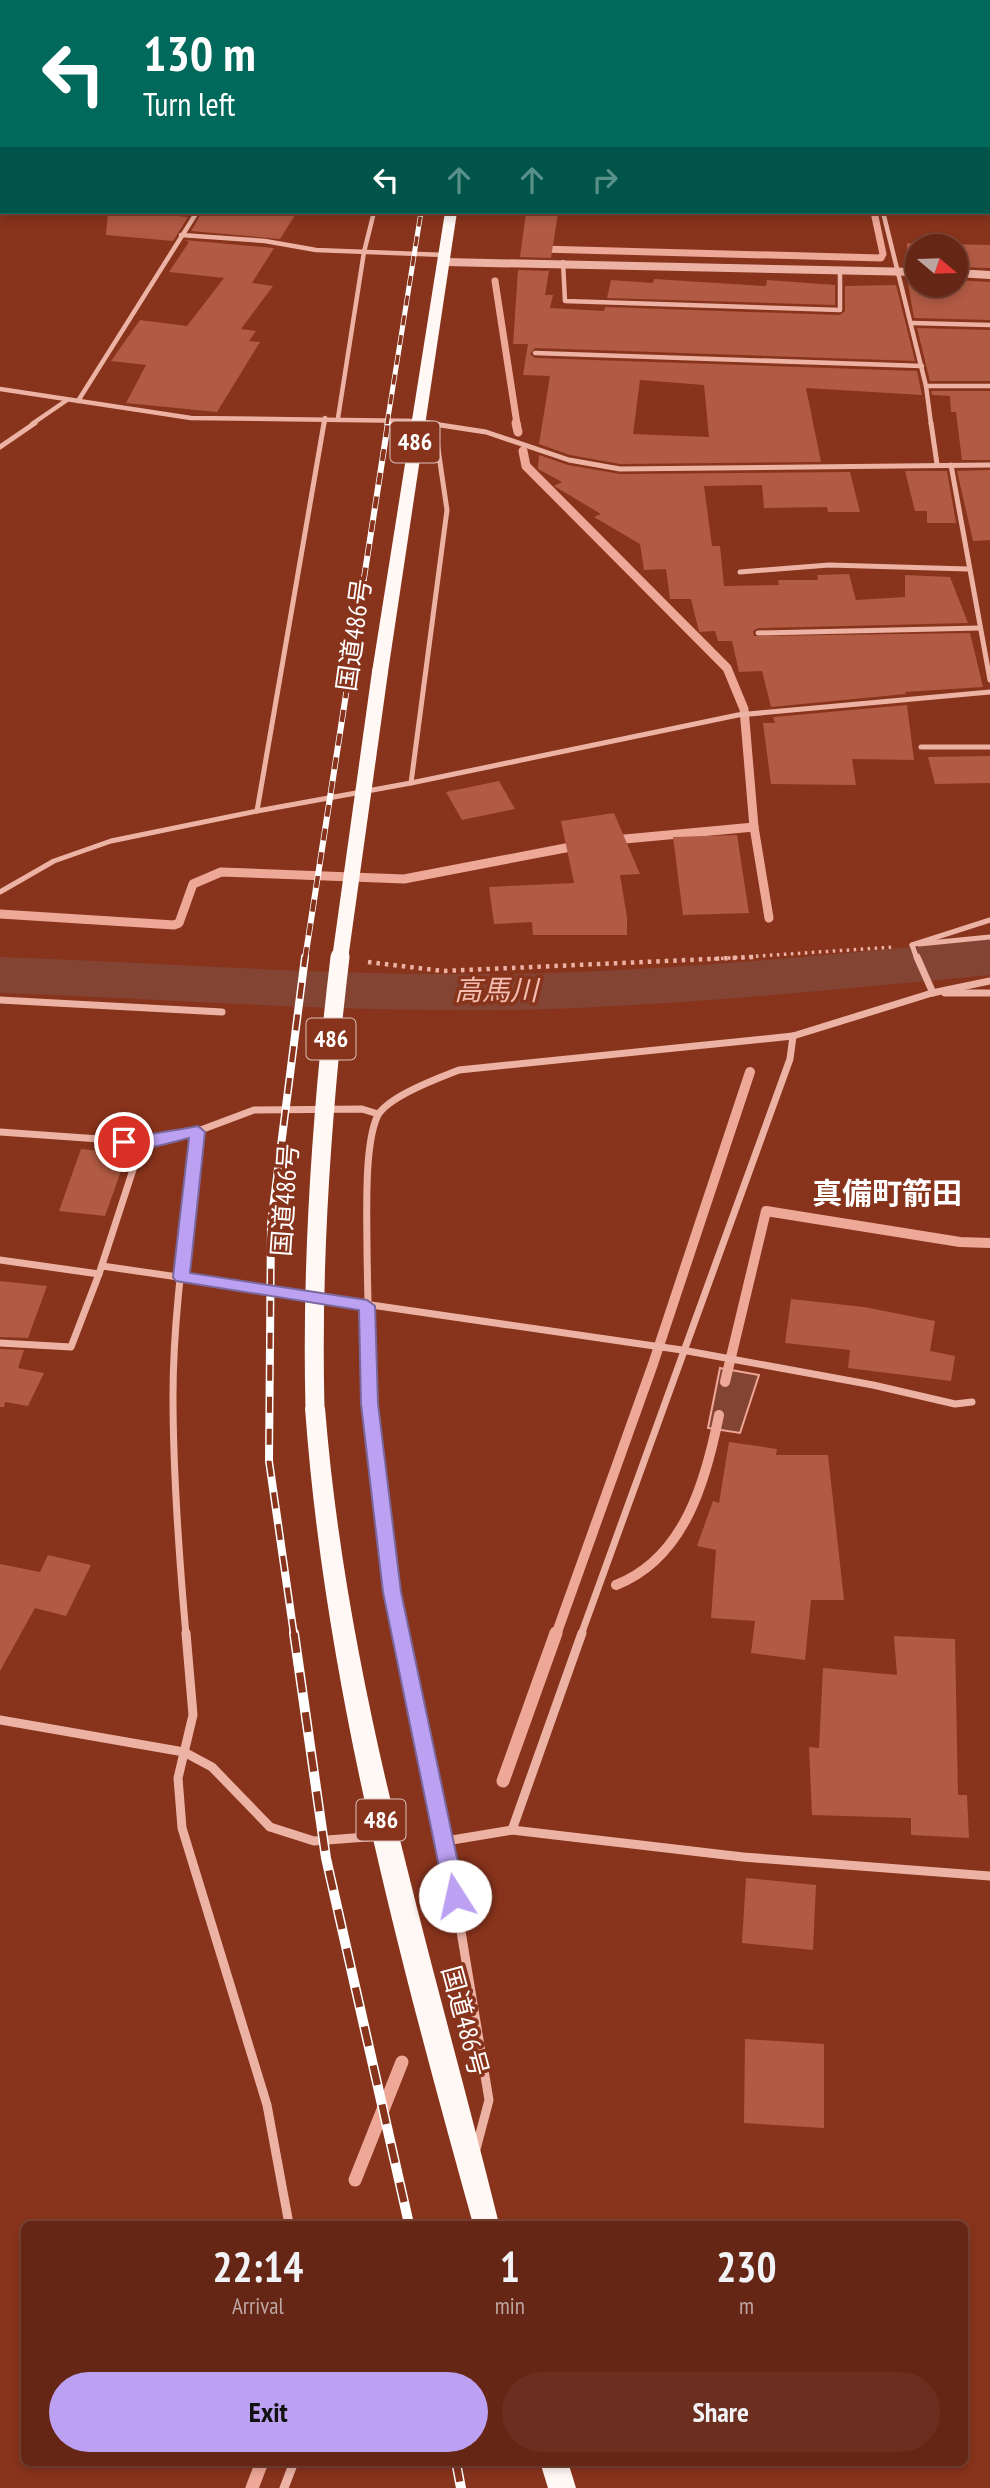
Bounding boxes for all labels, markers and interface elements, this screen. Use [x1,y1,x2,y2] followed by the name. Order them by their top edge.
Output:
[143,21,256,85] text: 130 m
[28,28,119,119] icon: left
[143,83,235,125] text: Turn left
[367,161,405,199] icon: left
[440,161,478,199] icon: ahead
[513,161,551,199] icon: ahead
[586,161,624,199] icon: right
[905,234,968,298] north arrow
[905,234,968,297] map controls
[390,422,440,462] road number: 486
[329,577,378,693] street label: 国道486号
[454,971,541,1008] water label: 高馬川
[306,1018,356,1059] road number: 486
[94,1112,154,1172] pin
[105,1123,143,1161] icon: arrive
[264,1142,305,1258] street label: 国道486号
[812,1173,962,1212] district label: 真備町箭田
[356,1800,406,1840] road number: 486
[418,1859,492,1933] position arrow
[435,1962,496,2080] street label: 国道486号
[212,2239,303,2294] text: 22:14
[500,2239,520,2294] text: 1
[716,2239,777,2294] text: 230
[232,2291,284,2320] text: Arrival
[495,2291,525,2320] text: min
[739,2291,754,2320] text: m
[49,2372,488,2452] button: Exit
[502,2372,940,2452] button: Share

